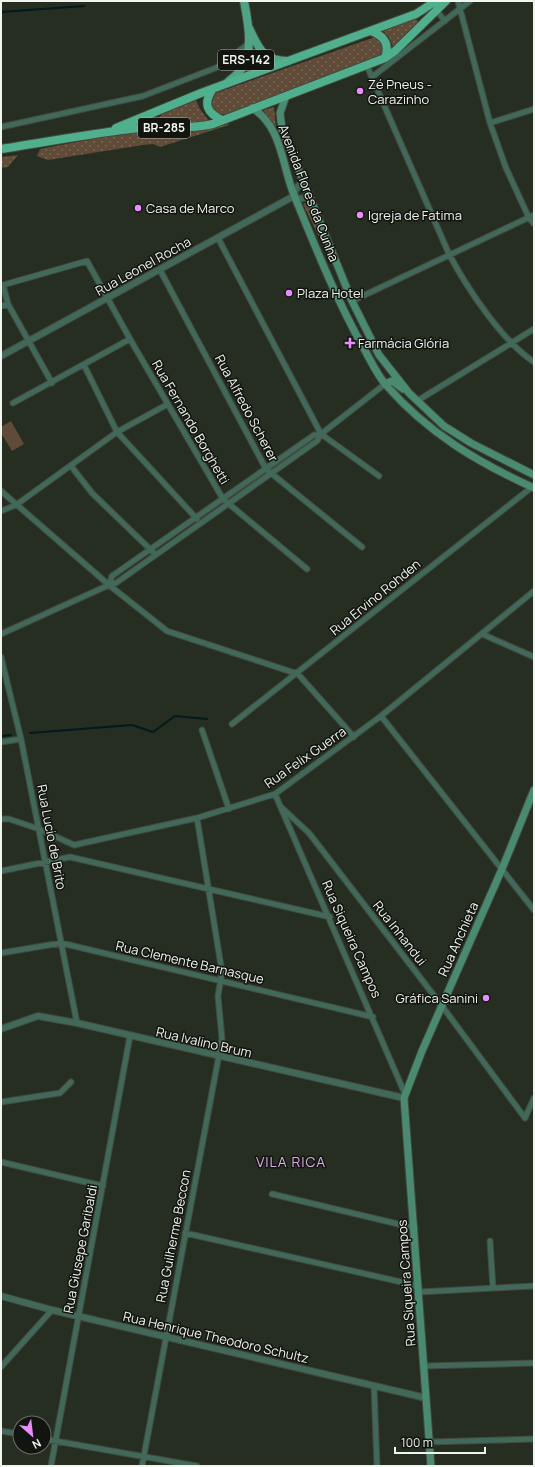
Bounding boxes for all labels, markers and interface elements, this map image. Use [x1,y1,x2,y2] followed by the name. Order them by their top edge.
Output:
[218,50,274,70] road number: ERS-142
[368,75,432,108] place label: Zé Pneus - Carazinho
[355,86,365,96] marker: Zé Pneus - Carazinho
[138,118,190,138] road number: BR-285
[274,122,344,264] street label: Avenida Flores da Cunha
[146,199,235,217] place label: Casa de Marco
[133,203,143,213] marker: Casa de Marco
[368,206,462,224] place label: Igreja de Fatima
[355,210,365,220] marker: Igreja de Fatima
[92,232,194,300] street label: Rua Leonel Rocha
[297,284,364,302] place label: Plaza Hotel
[284,288,294,298] marker: Plaza Hotel
[358,334,449,352] place label: Farmácia Glória
[345,338,355,348] marker: Farmácia Glória
[211,351,283,465] street label: Rua Alfredo Scherer
[148,357,234,487] street label: Rua Fernando Borghetti
[326,555,424,639] street label: Rua Ervino Rohden
[261,722,349,792] street label: Rua Felix Guerra
[33,783,71,891] street label: Rua Lucio de Brito
[318,877,386,1001] street label: Rua Siqueira Campos
[369,897,431,969] street label: Rua Inhandui
[434,899,482,979] street label: Rua Anchieta
[114,936,266,988] street label: Rua Clemente Barnasque
[396,989,478,1007] place label: Gráfica Sanini
[481,993,491,1003] marker: Gráfica Sanini
[154,1022,254,1062] street label: Rua Ivalino Brum
[256,1152,326,1171] district label: VILA RICA
[151,1168,195,1304] street label: Rua Guilherme Beccon
[59,1183,101,1315] street label: Rua Giusepe Garibaldi
[393,1219,419,1347] street label: Rua Siqueira Campos
[121,1307,311,1367] street label: Rua Henrique Theodoro Schultz
[12,1415,52,1455] north arrow
[395,1429,485,1455] scale bar
[401,1434,433,1451] text: 100 m
[30,1436,44,1453] text: N

